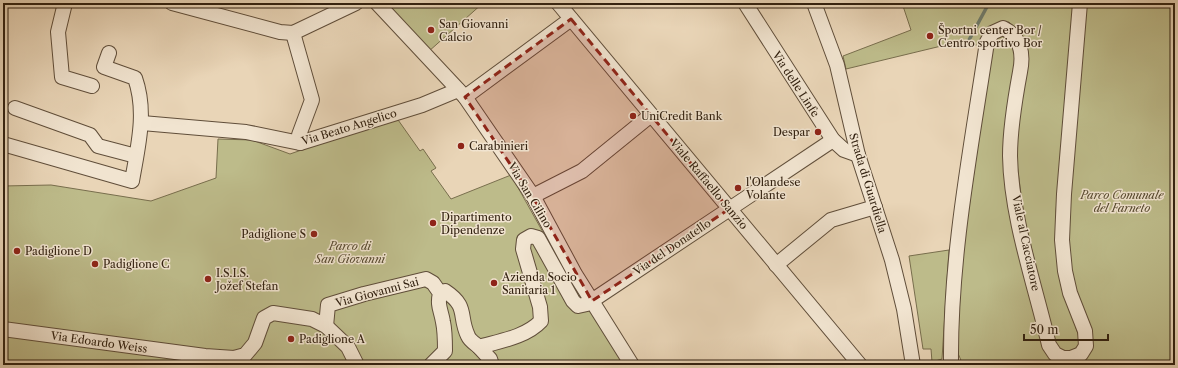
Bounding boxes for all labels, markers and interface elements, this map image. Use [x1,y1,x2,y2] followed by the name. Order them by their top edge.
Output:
[439,17,509,44] place label: San Giovanni Calcio
[938,22,1042,50] place label: Športni center Bor / Centro sportivo Bor
[426,25,436,35] marker: San Giovanni Calcio
[925,31,935,41] marker: Športni center Bor / Centro sportivo Bor
[769,48,823,120] street label: Via delle Linfe
[299,106,399,148] street label: Via Beato Angelico
[641,109,723,123] place label: UniCredit Bank
[628,111,638,121] marker: UniCredit Bank
[773,125,810,139] place label: Despar
[813,127,823,137] marker: Despar
[846,131,890,235] street label: Strada di Guardiella
[666,135,751,232] street label: Viale Raffaello Sanzio
[469,139,529,153] place label: Carabinieri
[456,141,466,151] marker: Carabinieri
[504,159,555,231] street label: Via San Cilino
[745,175,800,202] place label: l'Olandese Volante
[733,183,743,193] marker: l'Olandese Volante
[1079,188,1164,215] park label: Parco Comunale del Farneto
[1009,193,1043,292] street label: Viale al Cacciatore
[441,210,512,237] place label: Dipartimento Dipendenze
[630,216,714,279] street label: Via del Donatello
[428,218,438,228] marker: Dipartimento Dipendenze
[241,227,306,241] place label: Padiglione S
[309,229,319,239] marker: Padiglione S
[314,239,386,266] park label: Parco di San Giovanni
[25,244,92,258] place label: Padiglione D
[12,246,22,256] marker: Padiglione D
[103,257,170,271] place label: Padiglione C
[90,259,100,269] marker: Padiglione C
[214,266,279,293] place label: I.S.I.S. Jožef Stefan
[501,270,577,297] place label: Azienda Socio Sanitaria 1
[203,274,213,284] marker: I.S.I.S. Jožef Stefan
[333,274,421,310] street label: Via Giovanni Sai
[489,278,499,288] marker: Azienda Socio Sanitaria 1
[1024,316,1108,342] scale bar
[1030,322,1059,337] text: 50 m
[49,328,148,356] street label: Via Edoardo Weiss
[299,332,366,346] place label: Padiglione A
[286,334,296,344] marker: Padiglione A

